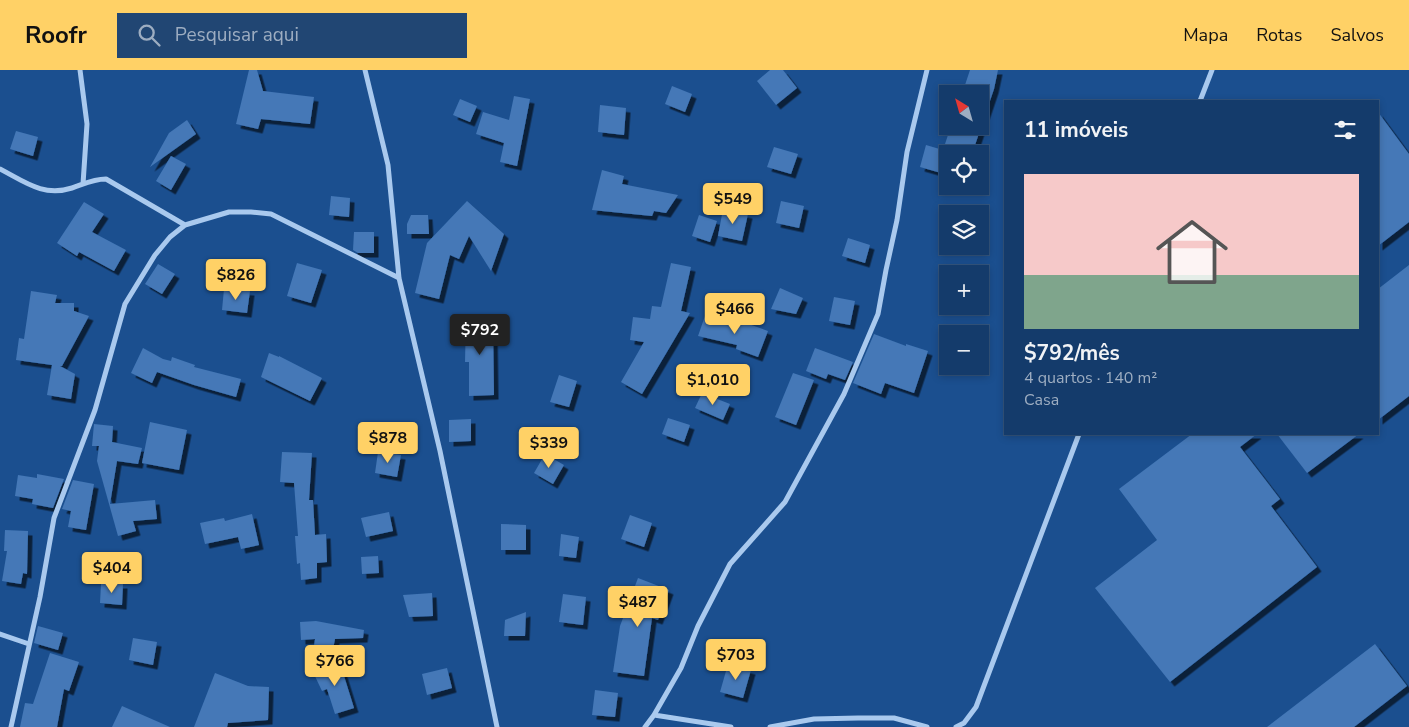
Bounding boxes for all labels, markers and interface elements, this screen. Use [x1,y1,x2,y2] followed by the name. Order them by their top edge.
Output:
[117,13,467,58] search box
[25,19,87,51] text: Roofr
[135,21,163,49] icon: search
[175,22,299,48] text: Pesquisar aqui
[1183,23,1228,47] text: Mapa
[1256,23,1302,47] text: Rotas
[1330,23,1384,47] text: Salvos
[939,85,989,135] north arrow
[939,85,989,375] map controls
[1024,116,1128,144] text: 11 imóveis
[1331,116,1359,144] icon: filters
[939,145,989,195] button: locate
[703,182,763,225] pin: $549
[714,188,752,210] text: $549
[939,205,989,255] button: layers
[1147,207,1237,297] icon: home
[206,258,266,301] pin: $826
[217,264,255,286] text: $826
[939,265,989,315] button: +
[705,292,765,335] pin: $466
[716,298,754,320] text: $466
[450,314,510,356] pin: $792
[461,319,499,341] text: $792
[939,325,989,375] button: −
[1024,339,1120,367] text: $792/mês
[672,364,754,406] pin: $1,010
[1024,367,1157,389] text: 4 quartos · 140 m²
[687,369,739,391] text: $1,010
[1024,389,1059,411] text: Casa
[358,422,418,464] pin: $878
[519,426,579,469] pin: $339
[369,427,407,449] text: $878
[530,432,568,454] text: $339
[82,552,142,594] pin: $404
[93,557,131,579] text: $404
[608,586,668,628] pin: $487
[619,591,657,613] text: $487
[706,638,766,681] pin: $703
[305,644,365,687] pin: $766
[717,644,755,666] text: $703
[316,650,354,672] text: $766

